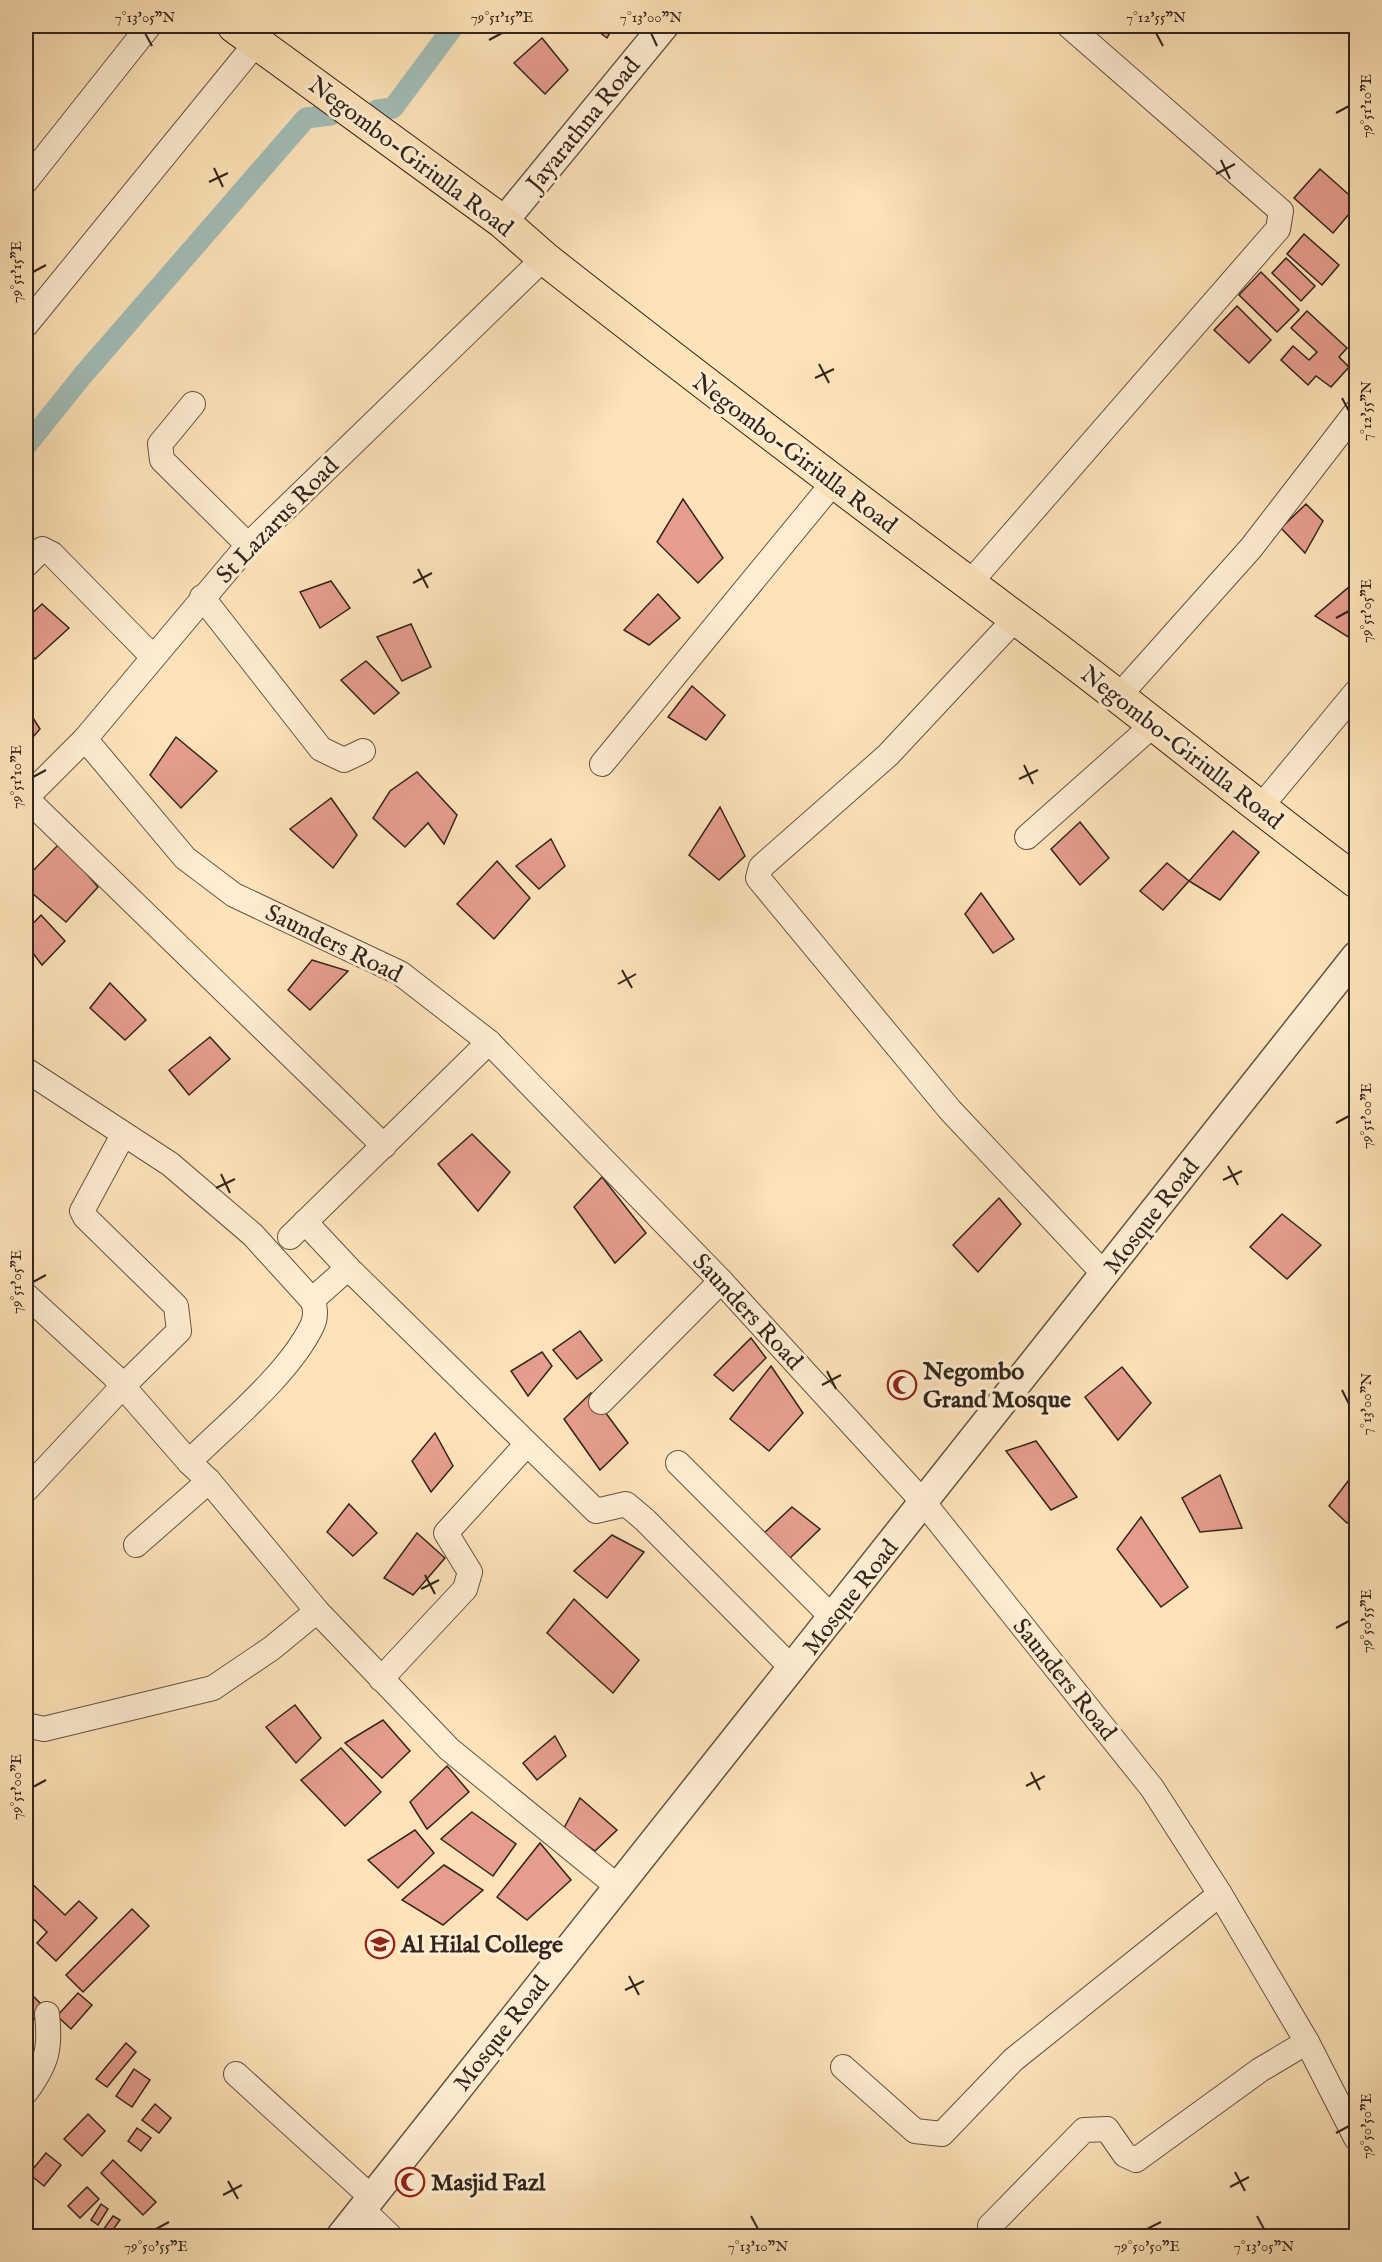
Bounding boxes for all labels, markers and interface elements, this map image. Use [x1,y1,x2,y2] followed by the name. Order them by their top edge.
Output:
[115,8,175,27] text: 7°13'05"N
[471,8,533,27] text: 79°51'15"E
[620,8,682,27] text: 7°13'00"N
[1126,8,1186,27] text: 7°12'55"N
[519,51,648,201] street label: Jayarathna Road
[302,70,519,244] street label: Negombo-Giriulla Road
[1357,74,1376,138] text: 79°51'10"E
[7,241,26,303] text: 79°51'15"E
[686,367,903,541] street label: Negombo-Giriulla Road
[1357,381,1376,441] text: 7°12'55"N
[210,451,346,591] street label: St Lazarus Road
[1357,579,1376,643] text: 79°51'05"E
[1074,659,1289,837] street label: Negombo-Giriulla Road
[7,745,26,809] text: 79°51'10"E
[260,898,407,991] street label: Saunders Road
[1357,1083,1376,1149] text: 79°51'00"E
[1097,1153,1207,1281] street label: Mosque Road
[685,1247,809,1377] street label: Saunders Road
[7,1250,26,1314] text: 79°51'05"E
[922,1357,1071,1416] place label: Negombo Grand Mosque
[886,1369,918,1401] mosque icon: Negombo Grand Mosque
[1357,1373,1376,1435] text: 7°13'00"N
[796,1534,906,1662] street label: Mosque Road
[1357,1589,1376,1653] text: 79°50'55"E
[1005,1613,1123,1748] street label: Saunders Road
[7,1754,26,1820] text: 79°51'00"E
[364,1928,396,1960] school or university icon: Al Hilal College
[400,1930,563,1961] place label: Al Hilal College
[447,1970,557,2098] street label: Mosque Road
[1357,2093,1376,2159] text: 79°50'50"E
[394,2166,426,2198] mosque icon: Masjid Fazl
[431,2168,546,2199] place label: Masjid Fazl
[124,2237,188,2256] text: 79°50'55"E
[728,2237,788,2256] text: 7°13'10"N
[1114,2237,1180,2256] text: 79°50'50"E
[1234,2237,1294,2256] text: 7°13'05"N

